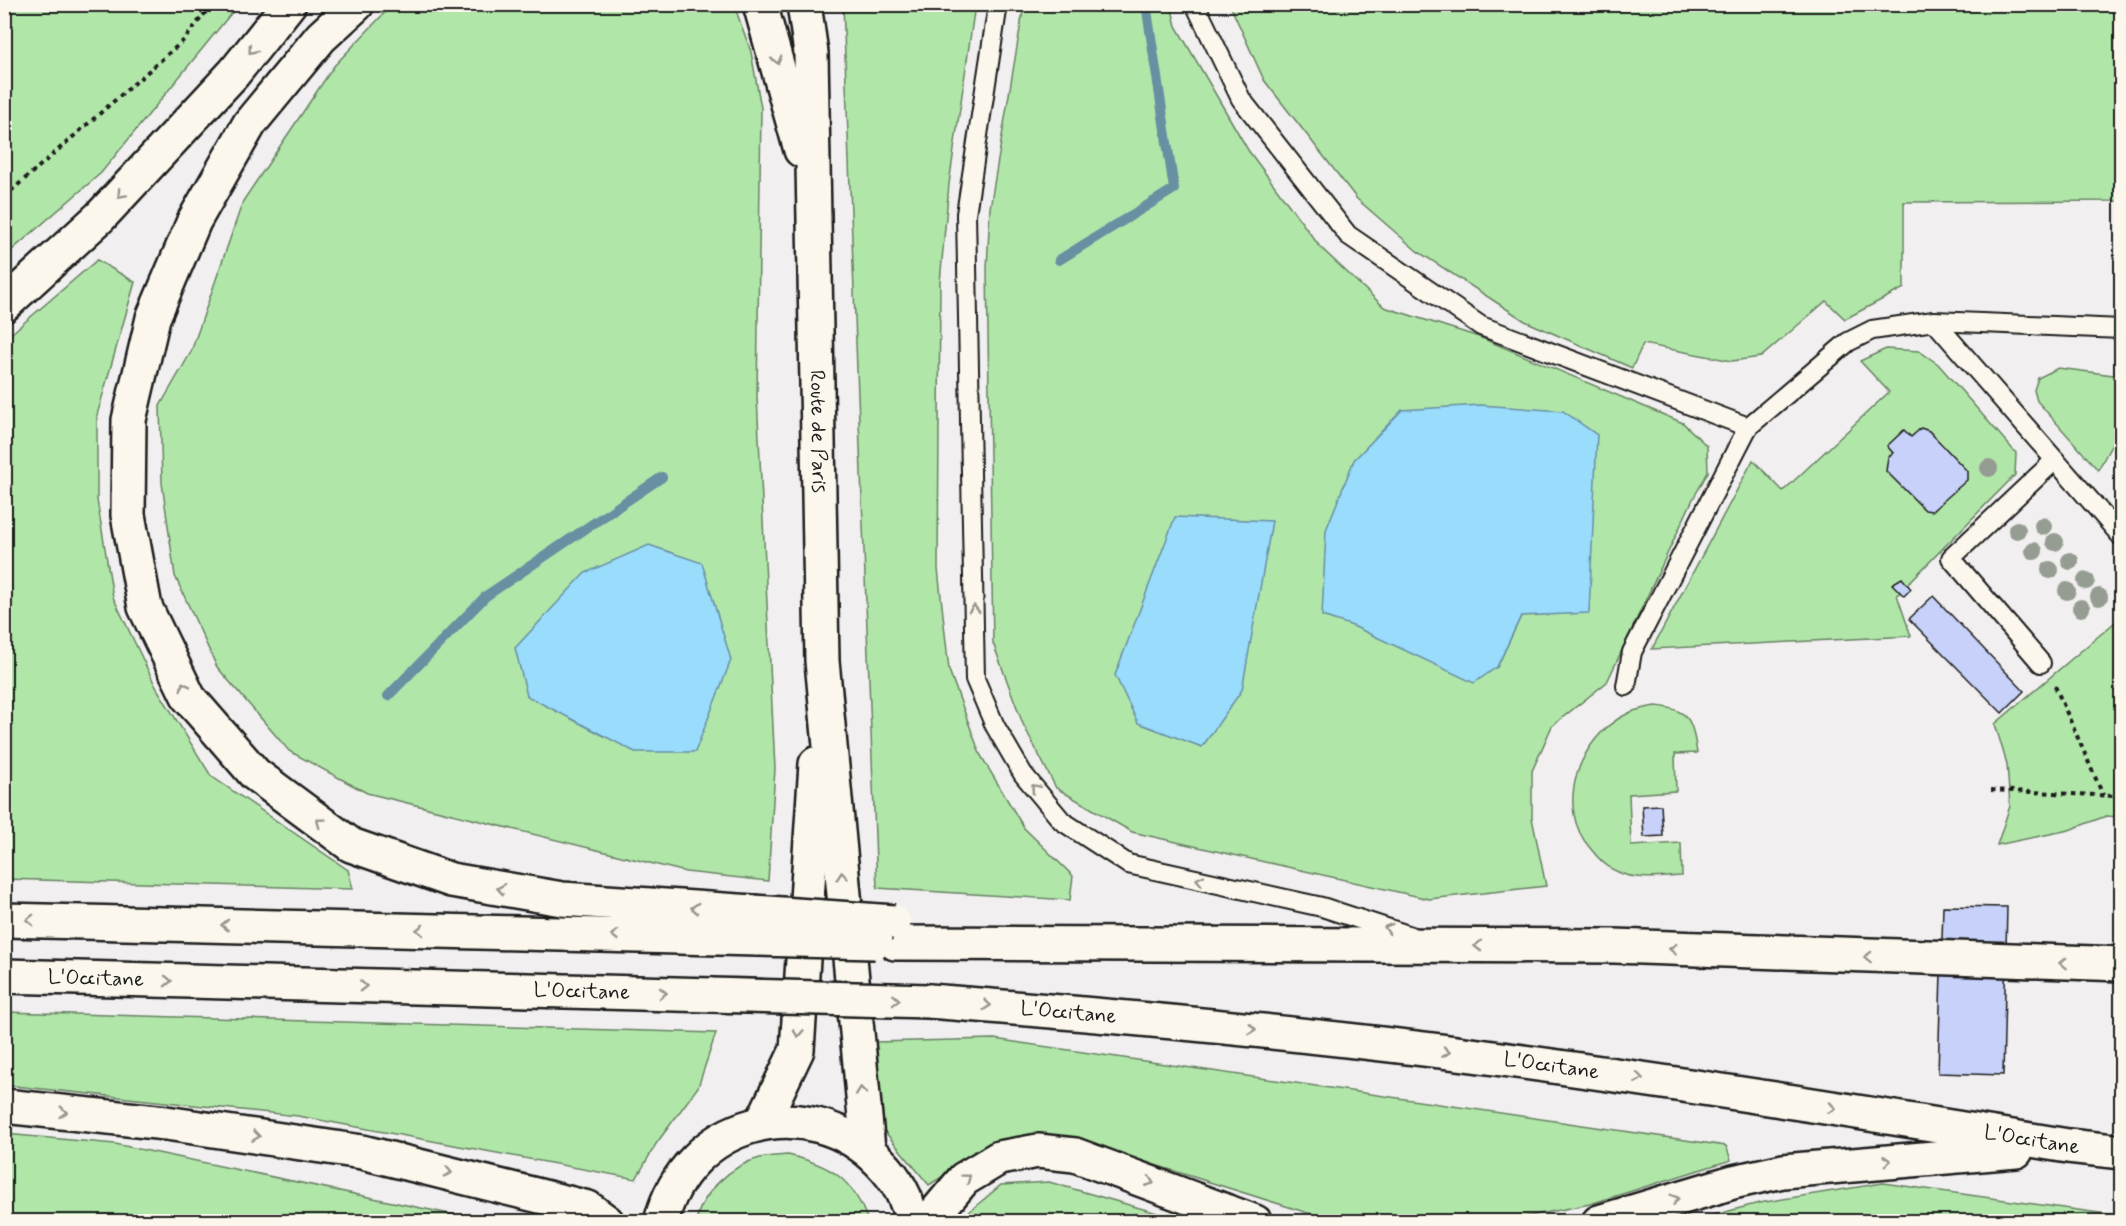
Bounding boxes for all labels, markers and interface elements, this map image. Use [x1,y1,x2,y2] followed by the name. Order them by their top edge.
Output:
[249,43,260,54] one-way arrow
[770,55,783,65] one-way arrow
[117,188,128,198] one-way arrow
[803,370,833,493] street label: Route de Paris
[967,605,980,614] one-way arrow
[179,681,191,692] one-way arrow
[1031,784,1042,795] one-way arrow
[316,818,327,829] one-way arrow
[836,872,849,881] one-way arrow
[1195,874,1205,887] one-way arrow
[496,883,506,896] one-way arrow
[690,902,699,915] one-way arrow
[26,914,35,927] one-way arrow
[221,919,230,932] one-way arrow
[1383,923,1394,935] one-way arrow
[415,924,424,937] one-way arrow
[610,929,619,942] one-way arrow
[1474,940,1483,952] one-way arrow
[1669,942,1678,955] one-way arrow
[1864,950,1873,963] one-way arrow
[2059,956,2068,969] one-way arrow
[47,963,145,994] street label: L'Occitane
[163,974,172,987] one-way arrow
[533,976,630,1007] street label: L'Occitane
[358,979,367,992] one-way arrow
[658,987,667,1000] one-way arrow
[892,993,901,1006] one-way arrow
[1019,995,1118,1031] street label: L'Occitane
[982,999,991,1012] one-way arrow
[1248,1023,1257,1035] one-way arrow
[792,1029,805,1038] one-way arrow
[1442,1045,1451,1058] one-way arrow
[1502,1045,1601,1087] street label: L'Occitane
[1635,1072,1644,1084] one-way arrow
[855,1087,868,1096] one-way arrow
[1827,1101,1837,1114] one-way arrow
[58,1105,67,1118] one-way arrow
[1982,1119,2081,1161] street label: L'Occitane
[252,1130,261,1142] one-way arrow
[1883,1155,1892,1168] one-way arrow
[442,1165,452,1178] one-way arrow
[960,1175,971,1186] one-way arrow
[1144,1175,1155,1188] one-way arrow
[1669,1194,1680,1206] one-way arrow

